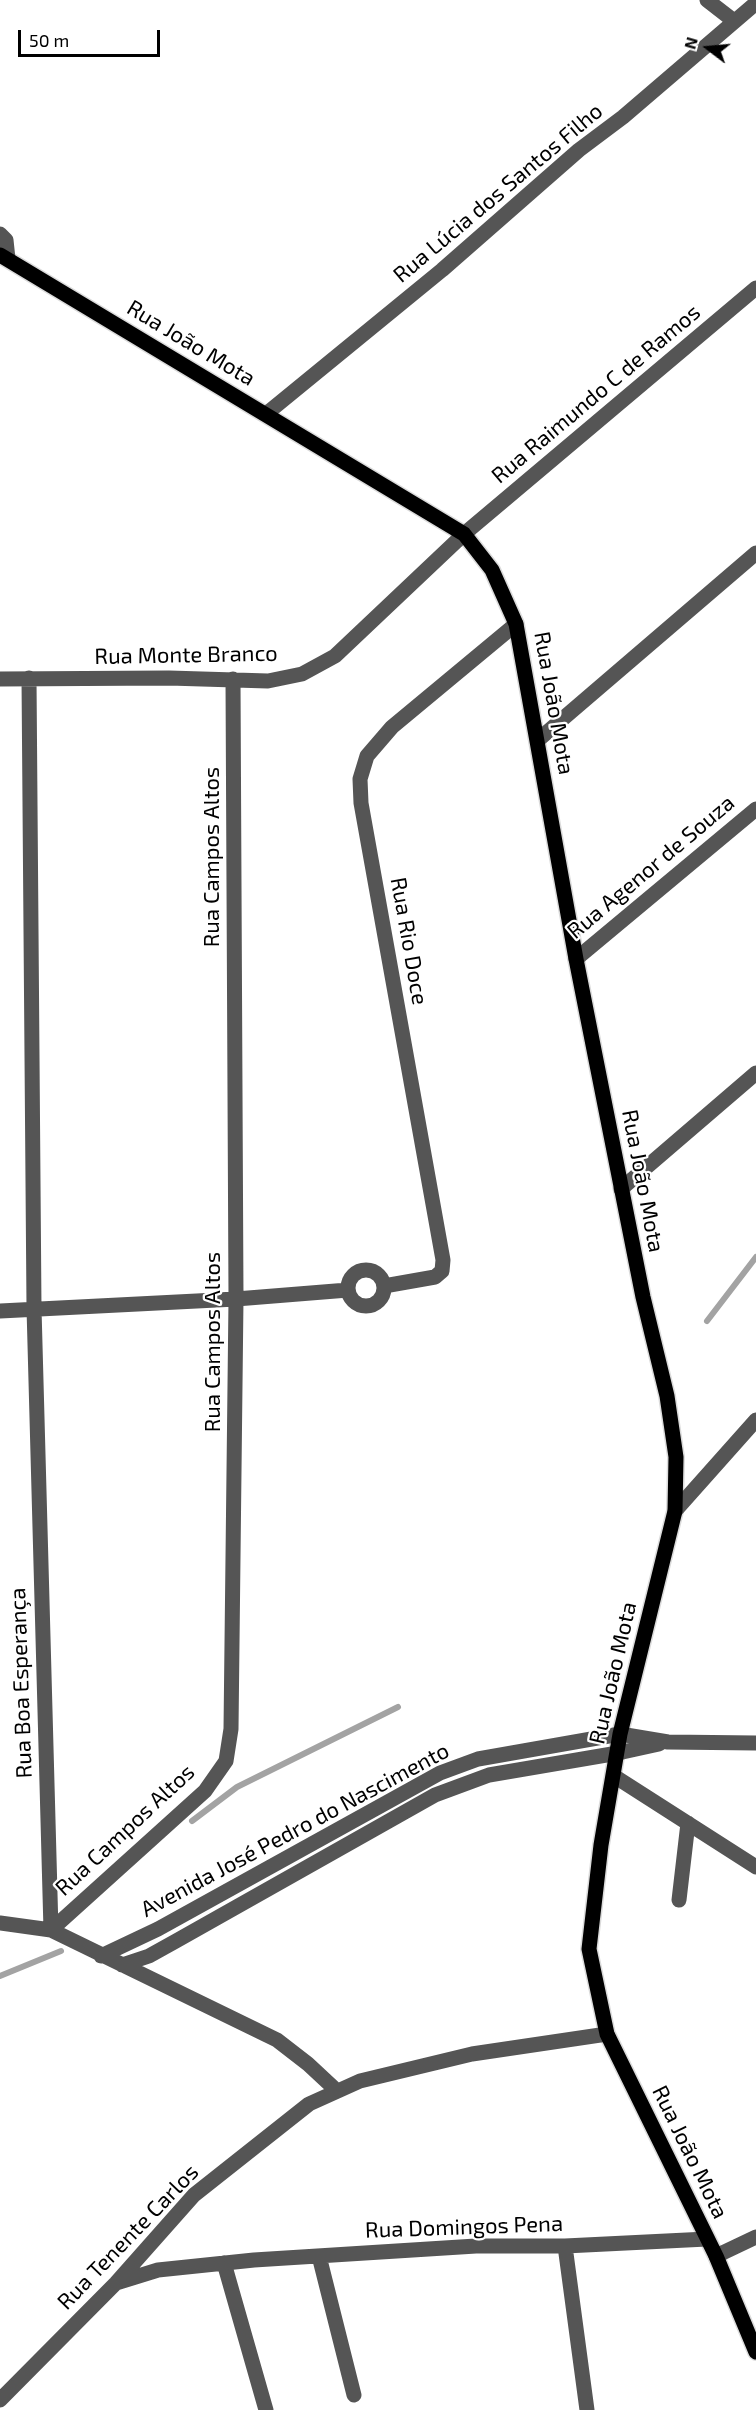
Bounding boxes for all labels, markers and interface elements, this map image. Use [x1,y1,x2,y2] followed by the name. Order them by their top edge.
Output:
[21,18,164,56] scale bar
[678,18,738,78] north arrow
[29,29,69,51] text: 50 m
[679,35,701,51] text: N
[388,98,608,288] street label: Rua Lúcia dos Santos Filho
[122,294,260,392] street label: Rua João Mota
[486,299,706,489] street label: Rua Raimundo C de Ramos
[528,629,580,777] street label: Rua João Mota
[94,640,278,670] street label: Rua Monte Branco
[199,767,225,947] street label: Rua Campos Altos
[562,789,740,945] street label: Rua Agenor de Souza
[385,875,433,1007] street label: Rua Rio Doce
[616,1107,670,1255] street label: Rua João Mota
[200,1252,226,1432] street label: Rua Campos Altos
[4,1587,38,1779] street label: Rua Boa Esperança
[584,1599,642,1747] street label: Rua João Mota
[136,1737,454,1923] street label: Avenida José Pedro do Nascimento
[50,1759,200,1901] street label: Rua Campos Altos
[646,2081,734,2223] street label: Rua João Mota
[52,2159,204,2315] street label: Rua Tenente Carlos
[365,2210,563,2244] street label: Rua Domingos Pena

